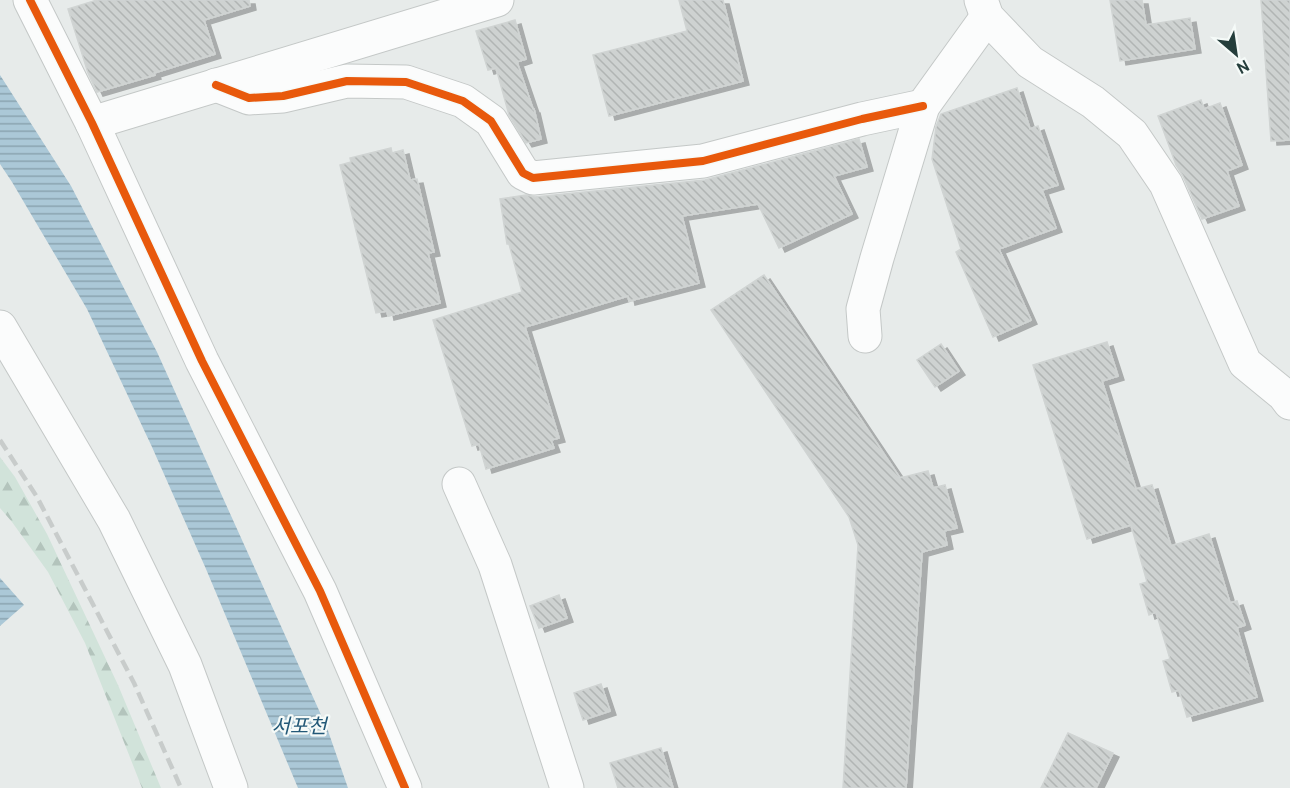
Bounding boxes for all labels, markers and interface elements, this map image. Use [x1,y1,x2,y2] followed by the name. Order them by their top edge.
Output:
[1206,24,1266,84] north arrow
[1233,56,1253,78] text: N
[271,714,329,738] water label: 서포천

